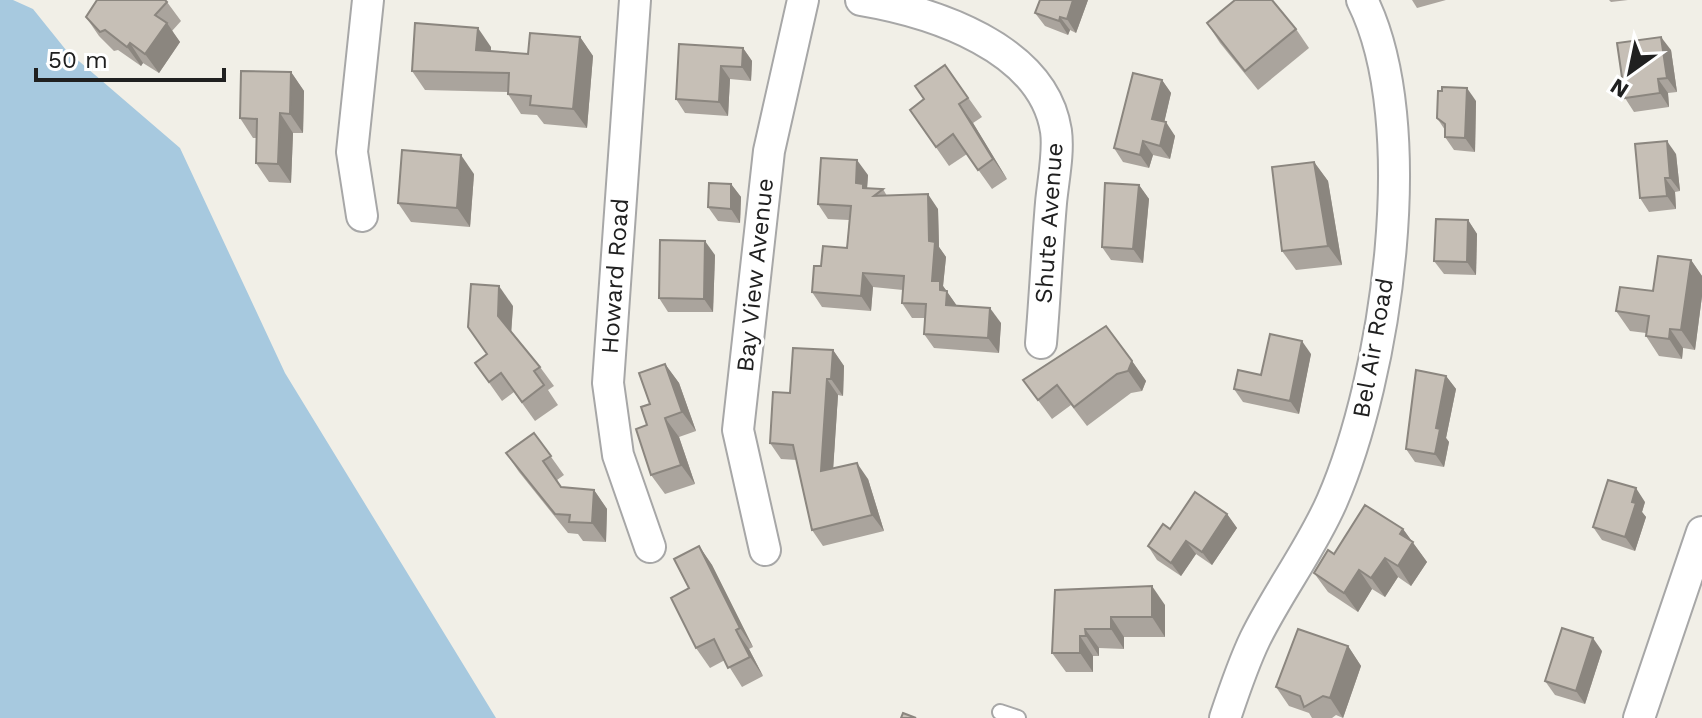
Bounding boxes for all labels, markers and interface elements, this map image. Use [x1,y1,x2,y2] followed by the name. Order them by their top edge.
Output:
[36,32,224,82] scale bar
[1590,32,1670,112] north arrow
[48,46,108,74] text: 50 m
[1606,73,1633,103] text: N
[1029,142,1069,304] street label: Shute Avenue
[731,177,779,373] street label: Bay View Avenue
[596,197,634,355] street label: Howard Road
[1347,276,1399,420] street label: Bel Air Road

